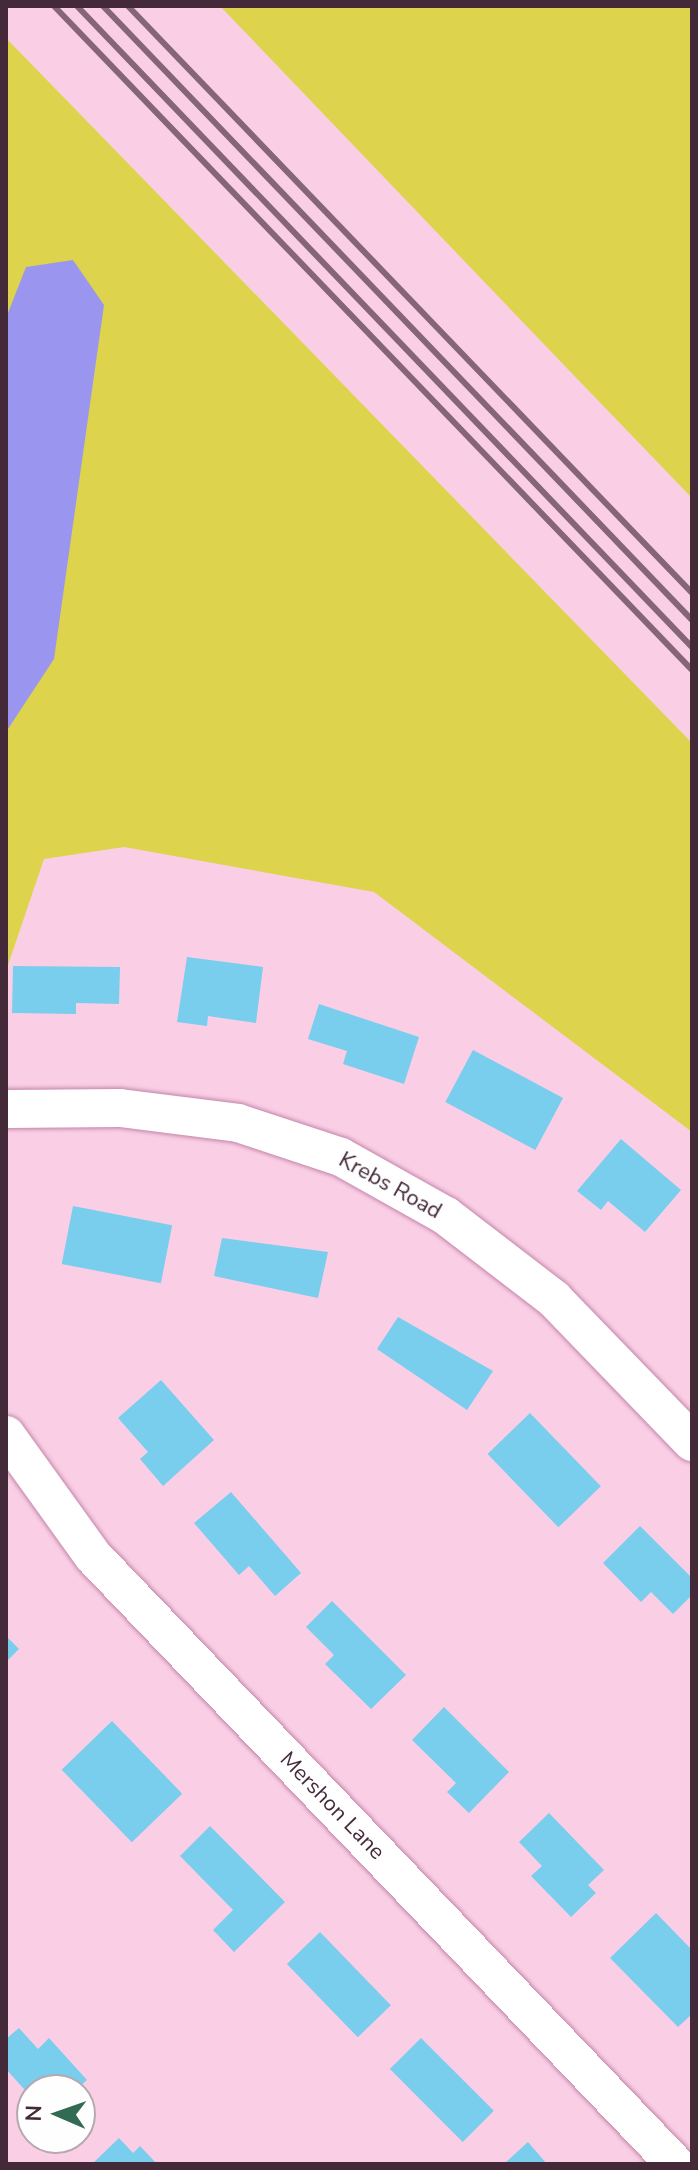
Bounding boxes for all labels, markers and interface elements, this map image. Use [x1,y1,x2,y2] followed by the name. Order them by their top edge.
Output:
[334,1147,446,1225] street label: Krebs Road
[274,1747,390,1865] street label: Mershon Lane
[16,2074,96,2154] north arrow
[19,2104,49,2122] text: N

